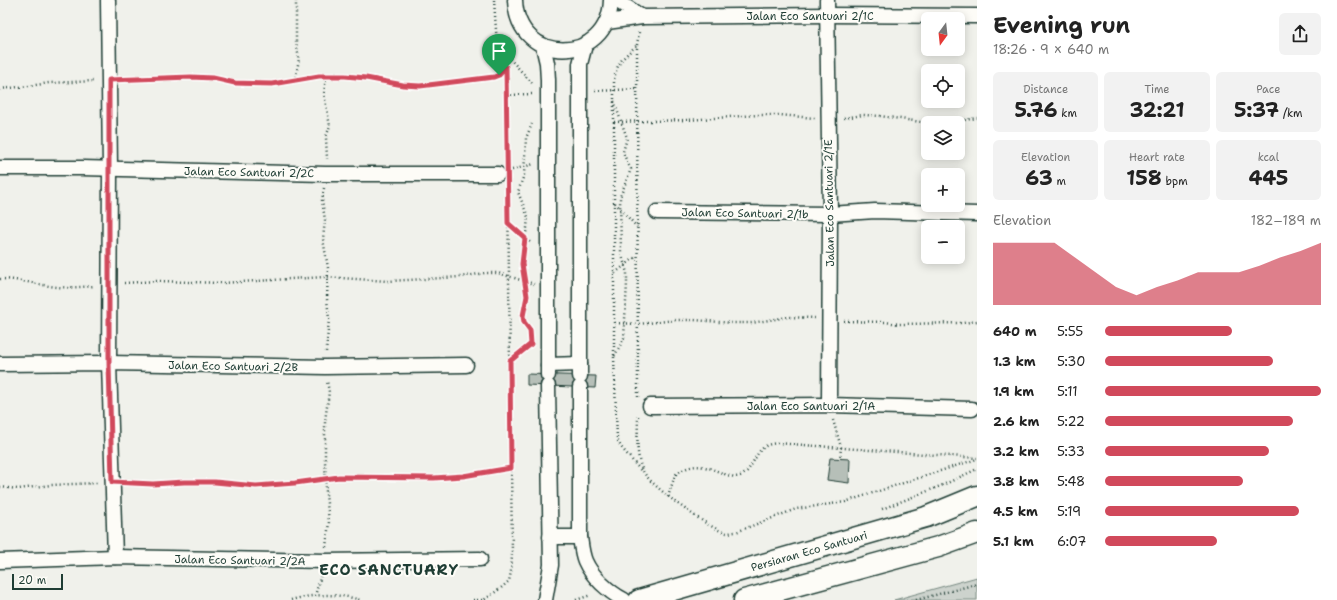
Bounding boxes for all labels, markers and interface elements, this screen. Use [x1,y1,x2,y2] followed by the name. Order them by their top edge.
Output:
[746,9,874,24] street label: Jalan Eco Santuari 2/1C
[993,11,1130,40] text: Evening run
[921,12,965,56] north arrow
[921,12,965,264] map controls
[1279,13,1321,55] button: share
[482,34,516,75] pin
[488,40,510,62] icon: arrive
[993,41,1109,58] text: 18:26 · 9 × 640 m
[921,64,965,108] button: locate
[1023,82,1068,97] text: Distance
[1144,82,1170,97] text: Time
[1256,82,1280,97] text: Pace
[1014,97,1058,123] text: 5.76
[1129,97,1185,123] text: 32:21
[1234,97,1279,123] text: 5:37
[1058,106,1077,121] text: km
[1279,106,1303,121] text: /km
[921,116,965,160] button: layers
[821,139,838,267] street label: Jalan Eco Santuari 2/1E
[1021,150,1070,165] text: Elevation
[1129,150,1185,165] text: Heart rate
[1258,150,1279,165] text: kcal
[184,164,314,181] street label: Jalan Eco Santuari 2/2C
[1025,165,1053,191] text: 63
[1126,165,1162,191] text: 158
[1248,165,1288,191] text: 445
[921,168,965,212] button: +
[1053,174,1066,189] text: m
[1162,174,1188,189] text: bpm
[681,205,809,222] street label: Jalan Eco Santuari 2/1b
[993,212,1051,229] text: Elevation
[1251,212,1321,229] text: 182–189 m
[921,220,965,264] button: −
[993,323,1037,340] text: 640 m
[1057,323,1083,340] text: 5:55
[993,353,1036,370] text: 1.3 km
[1057,353,1085,370] text: 5:30
[168,358,299,375] street label: Jalan Eco Santuari 2/2B
[993,383,1034,400] text: 1.9 km
[1057,383,1078,400] text: 5:11
[747,399,875,414] street label: Jalan Eco Santuari 2/1A
[993,413,1039,430] text: 2.6 km
[1057,413,1085,430] text: 5:22
[993,443,1039,460] text: 3.2 km
[1057,443,1085,460] text: 5:33
[993,473,1039,490] text: 3.8 km
[1057,473,1085,490] text: 5:48
[993,503,1038,520] text: 4.5 km
[1057,503,1081,520] text: 5:19
[749,528,869,575] street label: Persiaran Eco Santuari
[993,533,1034,550] text: 5.1 km
[1057,533,1086,550] text: 6:07
[174,552,306,569] street label: Jalan Eco Santuari 2/2A
[319,560,459,580] district label: ECO SANCTUARY
[12,572,63,591] scale bar
[18,573,46,588] text: 20 m

